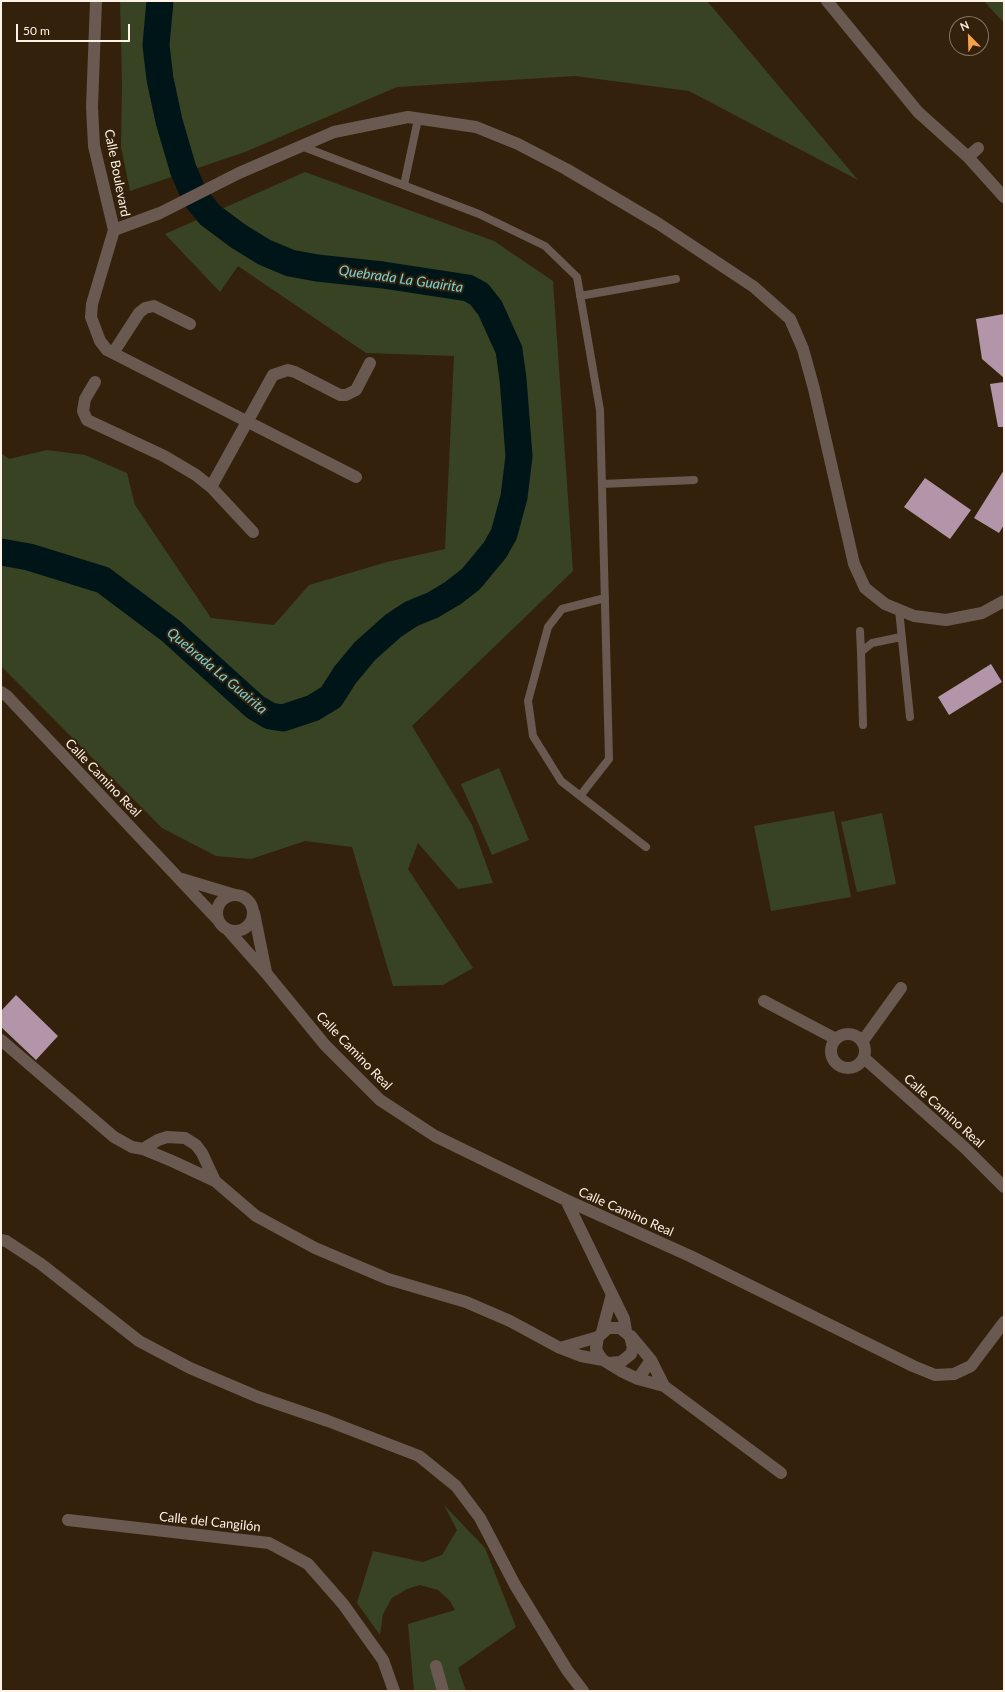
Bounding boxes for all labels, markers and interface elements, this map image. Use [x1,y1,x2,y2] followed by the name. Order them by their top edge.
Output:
[18,16,132,42] scale bar
[949,16,989,56] north arrow
[958,18,971,33] text: N
[23,23,50,38] text: 50 m
[101,128,133,218] street label: Calle Boulevard
[338,262,464,296] water label: Quebrada La Guairita
[164,624,270,718] water label: Quebrada La Guairita
[62,736,144,820] street label: Calle Camino Real
[313,1009,395,1093] street label: Calle Camino Real
[901,1071,987,1151] street label: Calle Camino Real
[576,1184,676,1240] street label: Calle Camino Real
[158,1509,262,1535] street label: Calle del Cangilón

